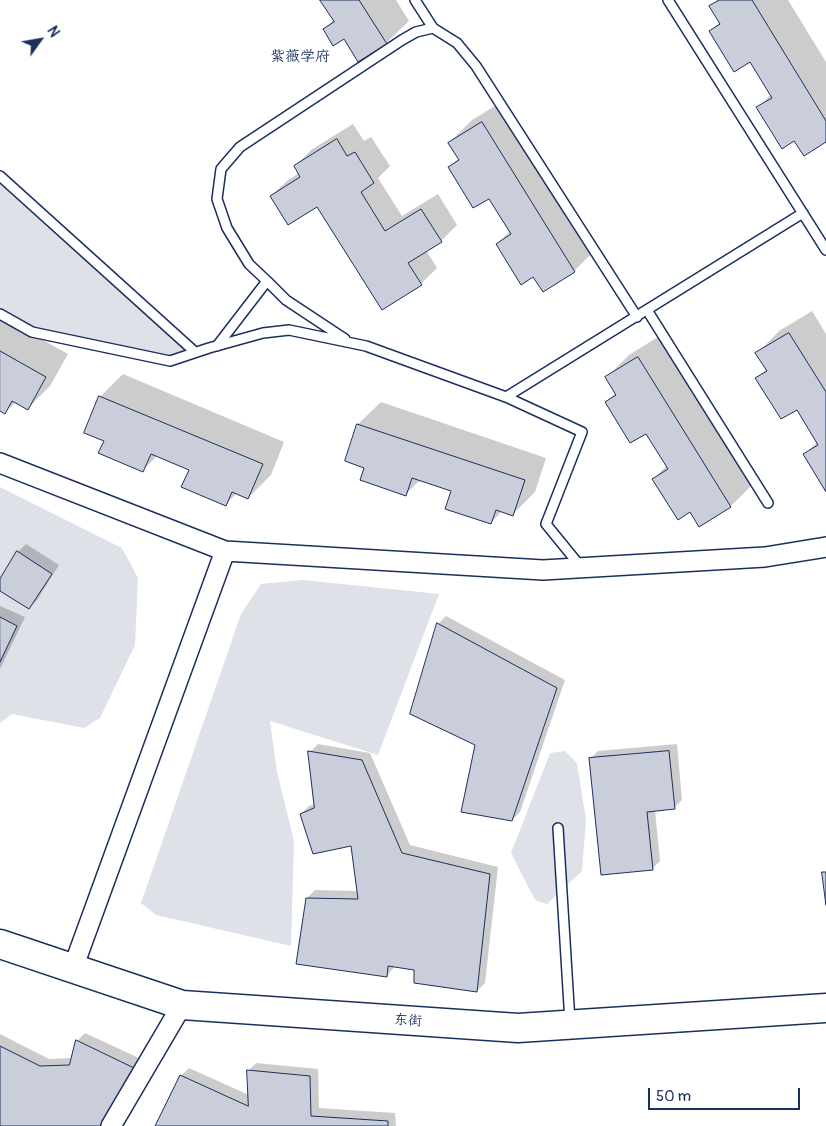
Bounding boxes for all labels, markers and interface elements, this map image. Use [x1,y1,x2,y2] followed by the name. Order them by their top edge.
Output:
[15,15,65,65] north arrow
[43,23,63,40] text: N
[270,48,330,66] district label: 紫薇学府
[393,1012,423,1030] street label: 东街
[651,1078,804,1110] scale bar
[656,1087,691,1106] text: 50 m

